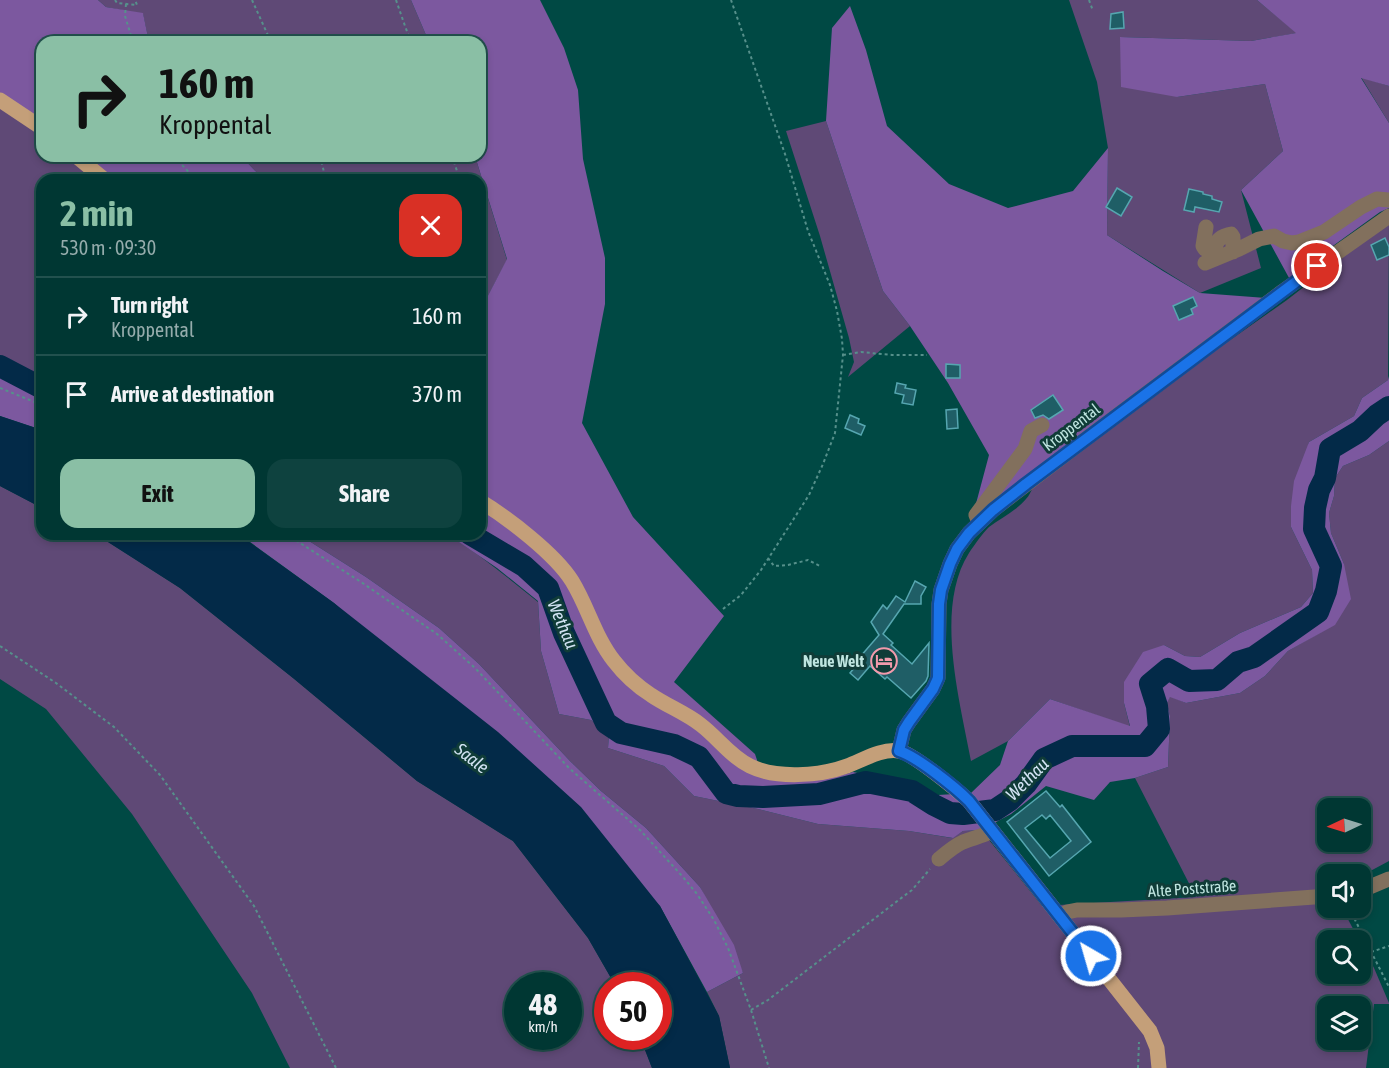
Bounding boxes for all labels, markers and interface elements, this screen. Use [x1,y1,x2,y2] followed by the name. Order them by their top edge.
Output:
[159,59,254,107] text: 160 m
[60,60,138,138] icon: right
[159,109,271,140] text: Kroppental
[60,192,134,234] text: 2 min
[399,194,462,257] button: close
[60,236,156,259] text: 530 m · 09:30
[1291,240,1342,291] pin
[1300,249,1333,282] icon: arrive
[111,292,188,318] text: Turn right
[60,300,93,333] icon: right
[412,303,462,329] text: 160 m
[111,318,194,341] text: Kroppental
[60,378,93,411] icon: arrive
[111,381,274,407] text: Arrive at destination
[412,381,462,407] text: 370 m
[1039,399,1104,455] street label: Kroppental
[60,459,255,528] button: Exit
[267,459,462,528] button: Share
[543,596,583,652] water label: Wethau
[869,646,899,676] hotel icon: Neue Welt
[803,652,864,670] place label: Neue Welt
[450,738,493,778] water label: Saale
[1001,753,1053,805] water label: Wethau
[1317,798,1371,852] north arrow
[1317,798,1371,1050] map controls
[1317,864,1371,918] button: sound
[1147,876,1237,900] street label: Alte Poststraße
[1059,924,1123,988] position arrow
[1317,930,1371,984] button: search
[594,972,672,1050] speed limit sign: 50
[529,987,557,1021] text: 48
[1317,996,1371,1050] button: layers
[528,1018,558,1035] text: km/h

